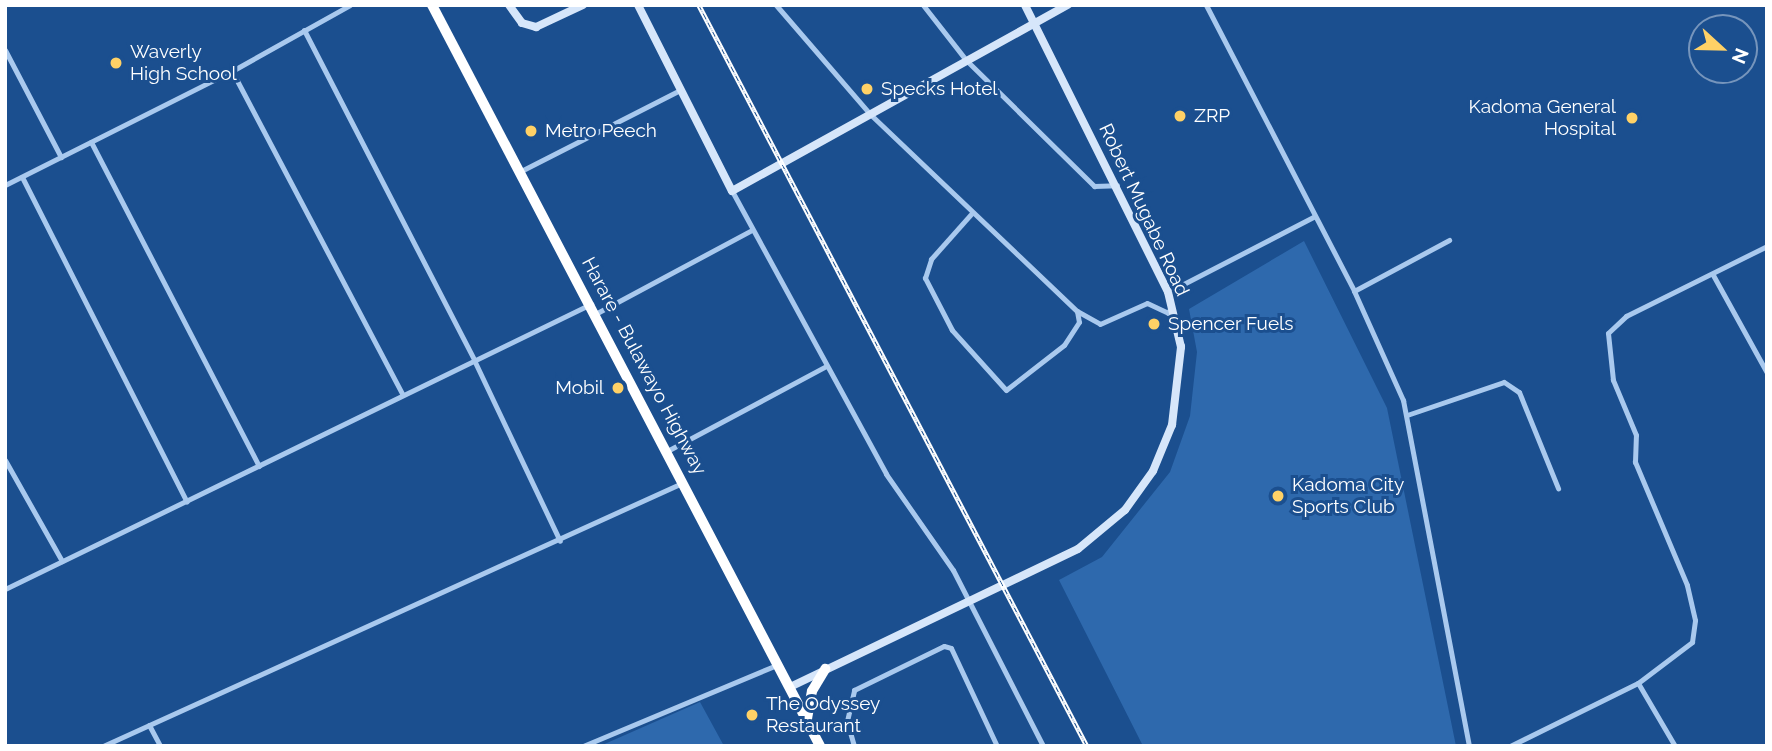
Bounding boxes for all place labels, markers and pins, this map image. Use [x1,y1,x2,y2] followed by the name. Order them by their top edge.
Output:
[130,41,237,85] place label: Waverly High School
[108,55,124,71] marker: Waverly High School
[881,78,997,100] place label: Specks Hotel
[859,81,875,97] marker: Specks Hotel
[1469,96,1616,140] place label: Kadoma General Hospital
[1194,105,1230,127] place label: ZRP
[1172,108,1188,124] marker: ZRP
[1622,108,1642,128] marker: Kadoma General Hospital
[545,120,657,142] place label: Metro Peech
[523,123,539,139] marker: Metro Peech
[1168,313,1294,335] place label: Spencer Fuels
[1146,316,1162,332] marker: Spencer Fuels
[555,377,604,399] place label: Mobil
[610,380,626,396] marker: Mobil
[1292,474,1404,518] place label: Kadoma City Sports Club
[1270,488,1286,504] marker: Kadoma City Sports Club
[766,693,880,737] place label: The Odyssey Restaurant
[744,707,760,723] marker: The Odyssey Restaurant

